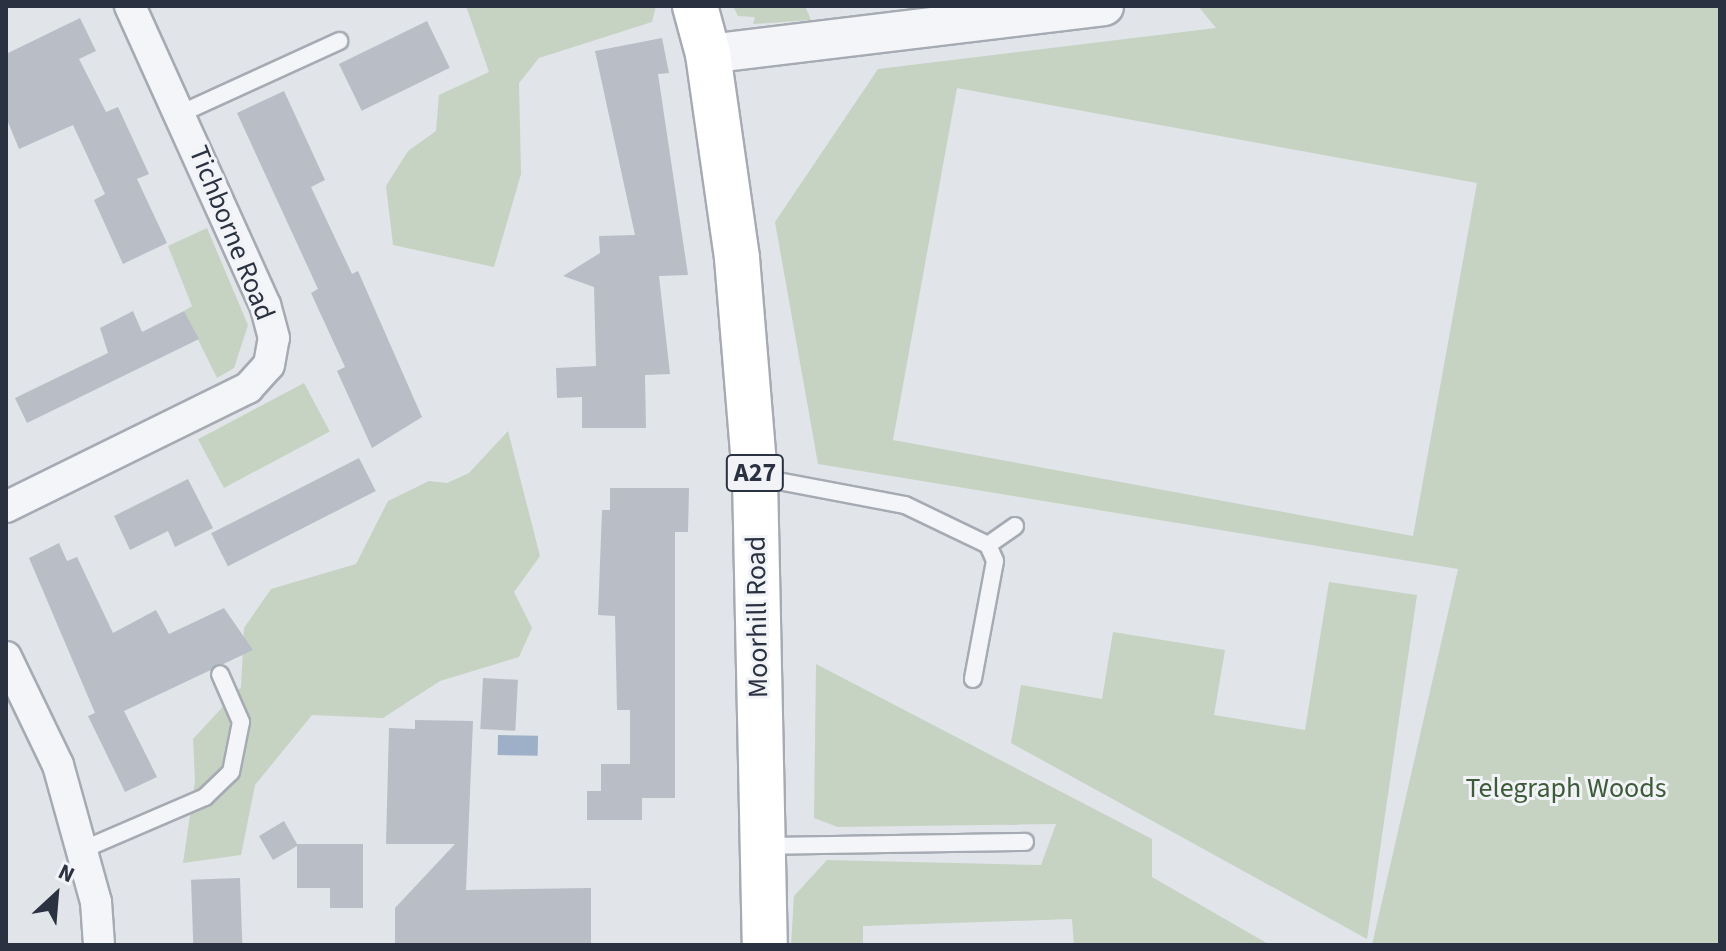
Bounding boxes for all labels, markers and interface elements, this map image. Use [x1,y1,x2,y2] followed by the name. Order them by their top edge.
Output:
[182,141,282,325] street label: Tichborne Road
[725,451,785,495] road number: A27
[739,535,775,699] street label: Moorhill Road
[1465,771,1667,805] park label: Telegraph Woods
[16,855,96,935] north arrow
[53,856,80,891] text: N

